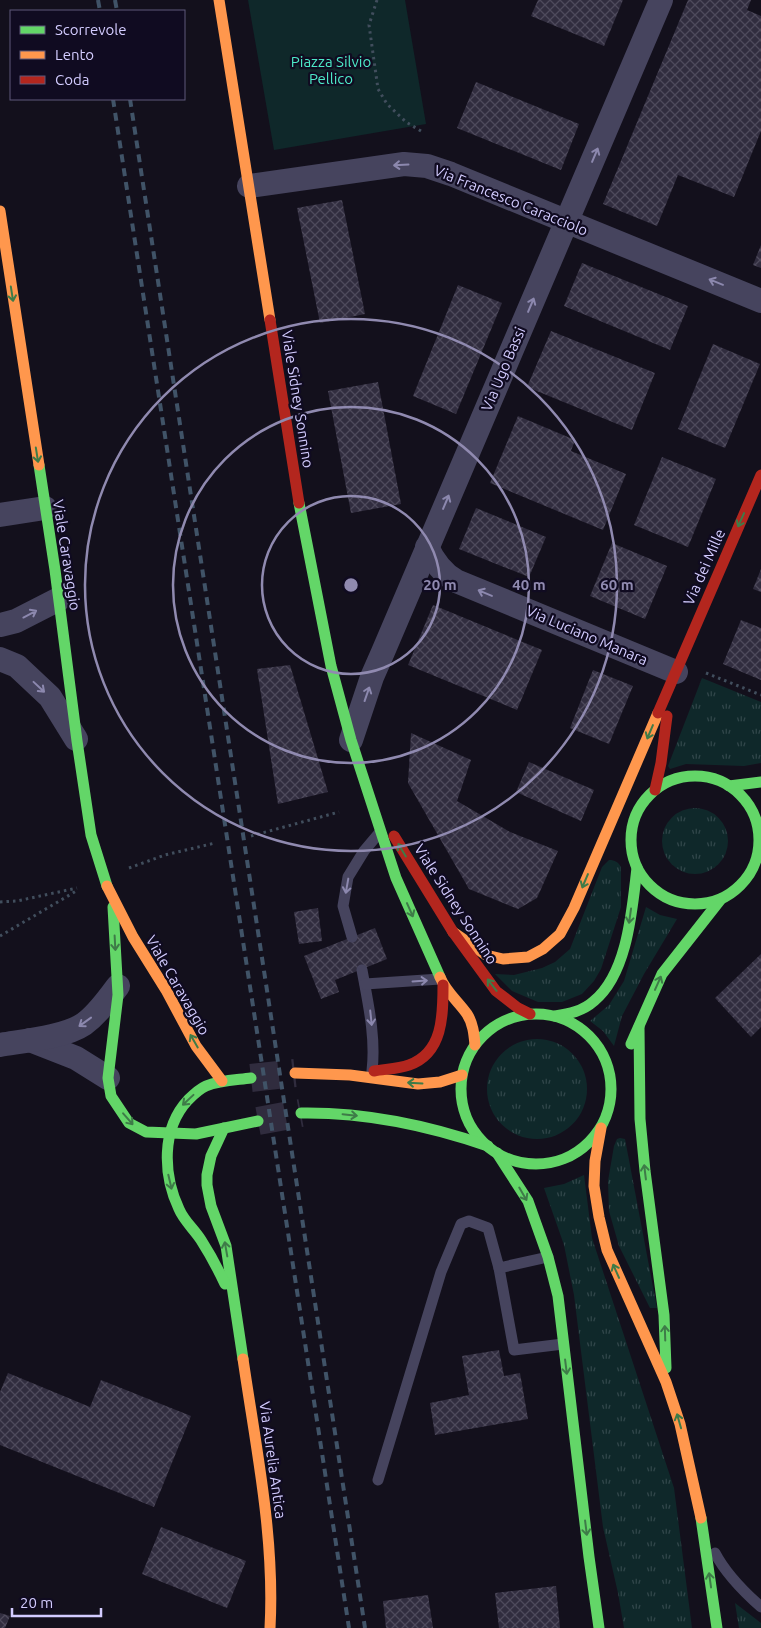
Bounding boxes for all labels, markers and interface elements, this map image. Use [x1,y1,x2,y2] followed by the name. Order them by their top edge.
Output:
[10,10,185,100] legend
[55,21,126,38] text: Scorrevole
[55,46,94,63] text: Lento
[291,53,371,87] park label: Piazza Silvio Pellico
[55,71,89,88] text: Coda
[590,148,600,163] one-way arrow
[393,160,409,169] one-way arrow
[432,161,590,239] street label: Via Francesco Caracciolo
[709,277,724,287] one-way arrow
[8,286,18,302] one-way arrow
[526,298,536,313] one-way arrow
[478,324,528,414] street label: Via Ugo Bassi
[279,329,317,469] street label: Viale Sidney Sonnino
[32,447,42,463] one-way arrow
[442,495,452,510] one-way arrow
[50,498,84,612] street label: Viale Caravaggio
[736,512,746,527] one-way arrow
[680,526,728,608] street label: Via dei Mille
[342,576,360,594] centre of rings
[423,576,457,593] text: 20 m
[512,576,546,593] text: 40 m
[600,576,634,593] text: 60 m
[478,587,493,597] one-way arrow
[524,602,650,668] street label: Via Luciano Manara
[22,609,37,618] one-way arrow
[33,681,45,693] one-way arrow
[362,686,372,702] one-way arrow
[644,724,654,739] one-way arrow
[411,841,501,967] street label: Viale Sidney Sonnino
[397,843,407,857] one-way arrow
[580,873,590,888] one-way arrow
[341,877,351,893] one-way arrow
[406,902,416,917] one-way arrow
[625,908,635,924] one-way arrow
[143,932,213,1038] street label: Viale Caravaggio
[110,934,120,951] one-way arrow
[412,976,428,985] one-way arrow
[654,976,664,991] one-way arrow
[486,979,497,992] one-way arrow
[366,1009,375,1025] one-way arrow
[78,1017,92,1027] one-way arrow
[189,1034,199,1049] one-way arrow
[407,1079,423,1088] one-way arrow
[182,1094,195,1106] one-way arrow
[341,1110,357,1119] one-way arrow
[122,1112,133,1125] one-way arrow
[640,1164,650,1180] one-way arrow
[166,1173,175,1189] one-way arrow
[519,1186,529,1200] one-way arrow
[220,1242,230,1258] one-way arrow
[611,1264,621,1279] one-way arrow
[660,1325,669,1341] one-way arrow
[561,1359,571,1375] one-way arrow
[256,1400,290,1520] street label: Via Aurelia Antica
[673,1413,683,1429] one-way arrow
[581,1520,591,1536] one-way arrow
[705,1572,715,1588] one-way arrow
[12,1586,101,1618] scale bar
[20,1594,53,1611] text: 20 m

